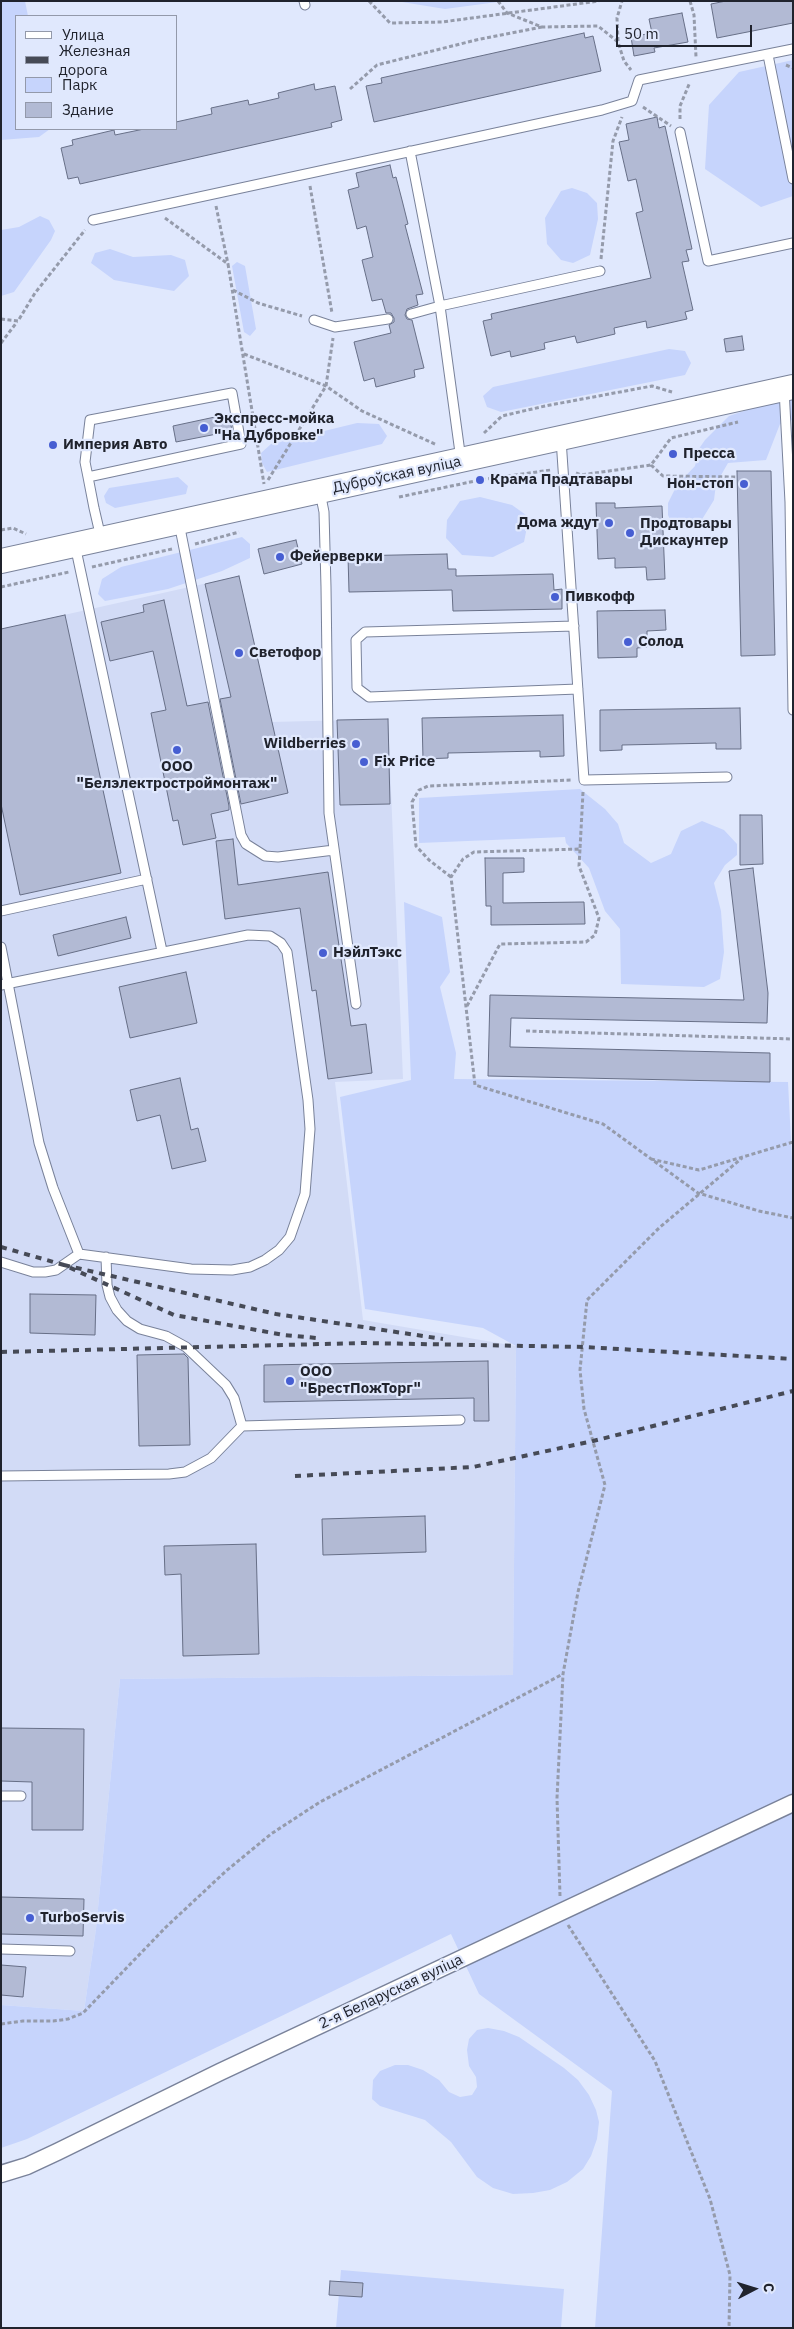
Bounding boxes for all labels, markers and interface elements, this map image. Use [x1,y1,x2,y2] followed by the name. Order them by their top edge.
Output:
[15,15,178,130] legend
[619,15,755,47] scale bar
[624,24,659,43] text: 50 m
[62,25,104,44] text: Улица
[59,41,130,79] text: Железная дорога
[62,75,97,94] text: Парк
[62,100,114,119] text: Здание
[214,410,334,445] place label: Экспресс-мойка "На Дубровке"
[198,422,210,434] marker: Экспресс-мойка "На Дубровке"
[63,436,167,454] place label: Империя Авто
[47,439,59,451] marker: Империя Авто
[683,445,735,463] place label: Пресса
[667,448,679,460] marker: Пресса
[331,453,463,497] street label: Дуброўская вуліца
[490,471,633,489] place label: Крама Прадтавары
[474,474,486,486] marker: Крама Прадтавары
[667,475,734,493] place label: Нон-стоп
[738,478,750,490] marker: Нон-стоп
[517,514,599,532] place label: Дома ждут
[640,515,732,550] place label: Продтовары Дискаунтер
[603,517,615,529] marker: Дома ждут
[624,527,636,539] marker: Продтовары Дискаунтер
[290,548,383,566] place label: Фейерверки
[274,551,286,563] marker: Фейерверки
[565,588,635,606] place label: Пивкофф
[549,591,561,603] marker: Пивкофф
[638,633,683,651] place label: Солод
[622,636,634,648] marker: Солод
[249,644,321,662] place label: Светофор
[233,647,245,659] marker: Светофор
[264,735,346,753] place label: Wildberries
[350,738,362,750] marker: Wildberries
[171,744,183,756] marker: ООО "Белэлектростроймонтаж"
[374,753,435,771] place label: Fix Price
[358,756,370,768] marker: Fix Price
[77,758,277,793] place label: ООО "Белэлектростроймонтаж"
[333,944,402,962] place label: НэйлТэкс
[317,947,329,959] marker: НэйлТэкс
[300,1363,421,1398] place label: ООО "БрестПожТорг"
[284,1375,296,1387] marker: ООО "БрестПожТорг"
[40,1909,125,1927] place label: TurboServis
[24,1912,36,1924] marker: TurboServis
[316,1951,466,2033] street label: 2-я Беларуская вуліца
[729,2264,779,2314] north arrow
[760,2282,778,2293] text: С

